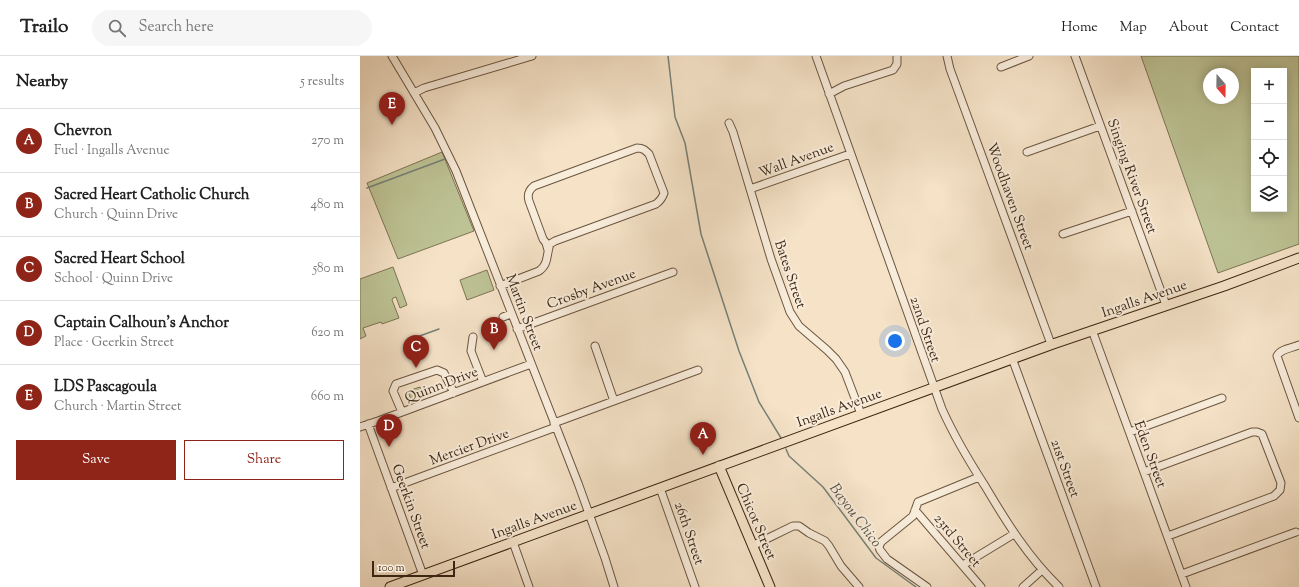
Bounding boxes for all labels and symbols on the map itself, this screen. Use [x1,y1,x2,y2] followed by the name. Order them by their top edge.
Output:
[1203,68,1239,104] north arrow
[379,92,405,125] pin: E
[1101,116,1161,237] street label: Singing River Street
[756,138,837,184] street label: Wall Avenue
[980,140,1038,253] street label: Woodhaven Street
[768,238,810,312] street label: Bates Street
[544,265,639,315] street label: Crosby Avenue
[499,272,547,354] street label: Martin Street
[1099,276,1190,324] street label: Ingalls Avenue
[904,294,945,365] street label: 22nd Street
[481,317,507,350] pin: B
[885,331,905,351] your location
[403,335,429,368] pin: C
[402,363,481,409] street label: Quinn Drive
[794,384,885,434] street label: Ingalls Avenue
[376,414,402,447] pin: D
[1128,418,1171,491] street label: Eden Street
[690,422,716,455] pin: A
[427,424,512,471] street label: Mercier Drive
[1044,437,1084,501] street label: 21st Street
[386,462,435,552] street label: Geerkin Street
[824,479,886,553] water label: Bayou Chico
[730,480,780,563] street label: Chicot Street
[489,496,580,546] street label: Ingalls Avenue
[668,499,708,568] street label: 26th Street
[928,510,985,573] street label: 23rd Street
[372,559,455,578] scale bar

